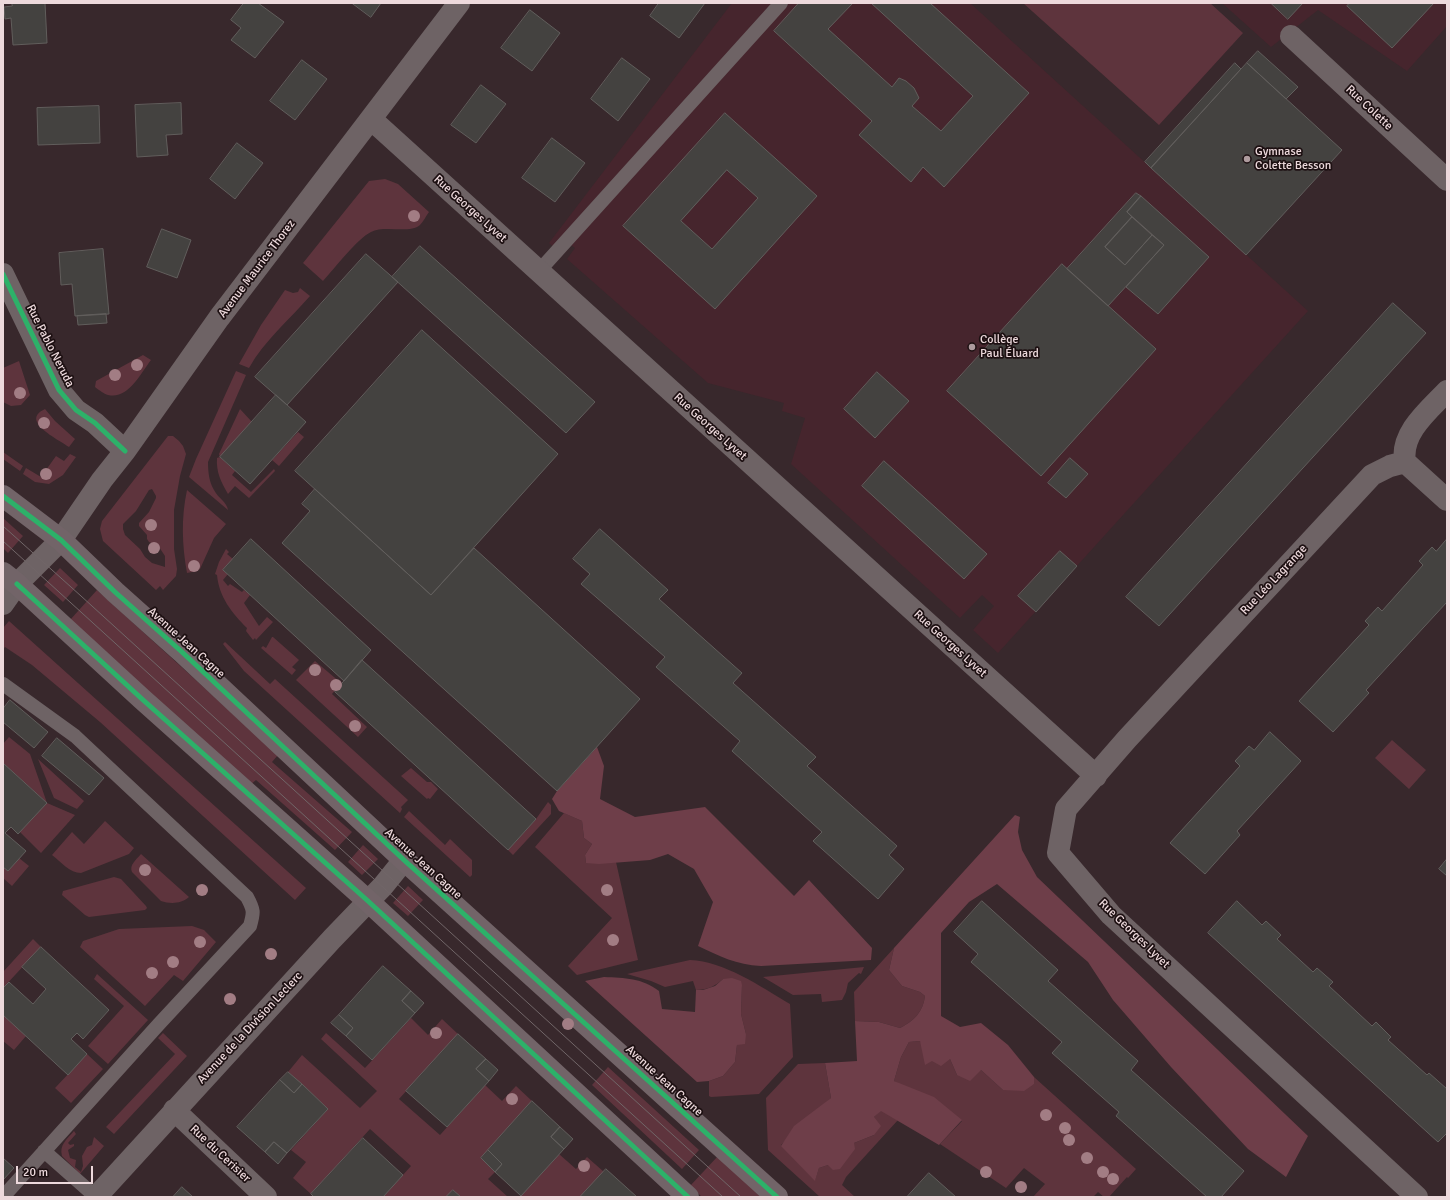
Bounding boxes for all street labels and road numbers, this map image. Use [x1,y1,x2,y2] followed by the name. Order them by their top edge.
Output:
[1342,83,1396,133] street label: Rue Colette
[430,172,510,246] street label: Rue Georges Lyvet
[215,217,299,321] street label: Avenue Maurice Thorez
[23,302,77,390] street label: Rue Pablo Neruda
[670,390,750,464] street label: Rue Georges Lyvet
[1238,542,1310,618] street label: Rue Léo Lagrange
[144,605,228,681] street label: Avenue Jean Cagne
[910,607,990,681] street label: Rue Georges Lyvet
[381,826,465,902] street label: Avenue Jean Cagne
[1095,896,1173,972] street label: Rue Georges Lyvet
[194,969,306,1087] street label: Avenue de la Division Leclerc
[622,1043,706,1119] street label: Avenue Jean Cagne
[187,1122,253,1186] street label: Rue du Cerisier

